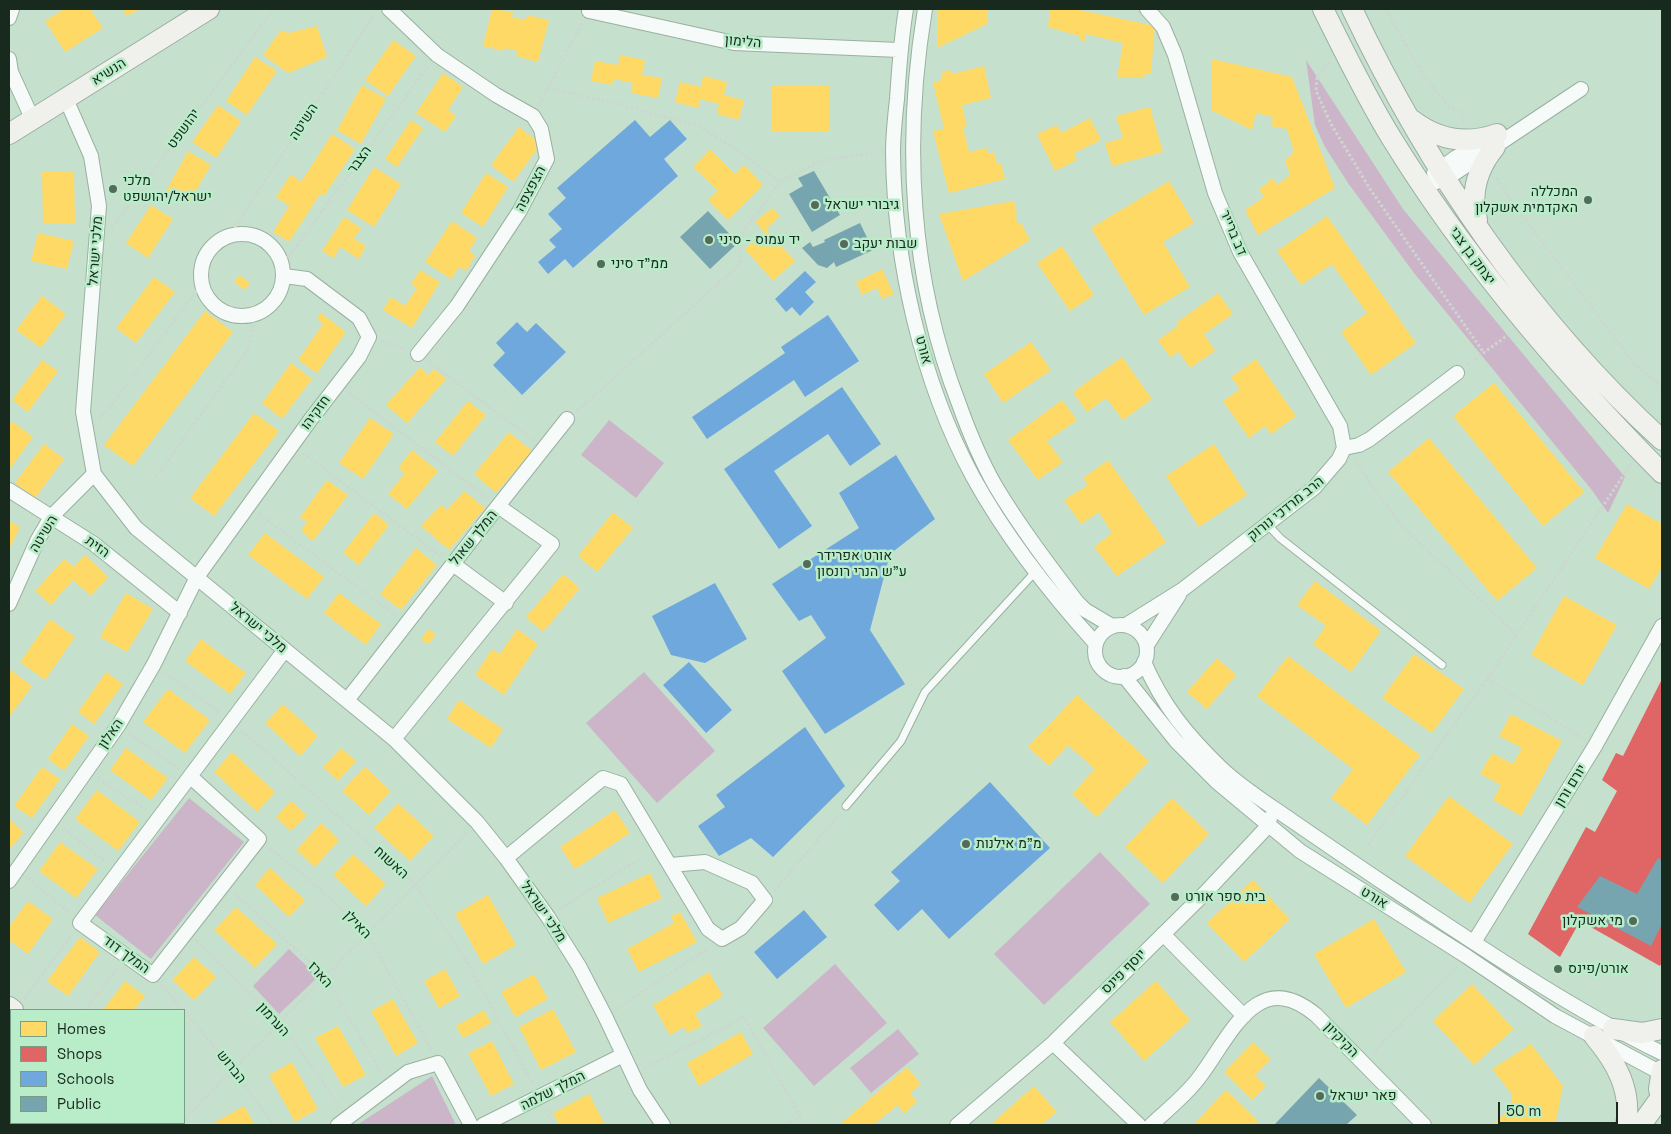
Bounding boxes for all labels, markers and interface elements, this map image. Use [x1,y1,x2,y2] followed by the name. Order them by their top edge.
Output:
[724,32,762,52] street label: הלימון
[89,55,129,89] street label: הנשיא
[286,100,322,144] street label: השיטה
[164,106,204,152] street label: יהושפט
[344,143,376,177] street label: הצבר
[512,163,550,215] street label: הצפצפה
[123,173,212,206] place label: מלכי ישראל/יהושפט
[107,183,119,195] marker: מלכי ישראל/יהושפט
[1475,184,1578,216] place label: המכללה האקדמית אשקלון
[1582,194,1594,206] marker: המכללה האקדמית אשקלון
[825,197,899,213] place label: גיבורי ישראל
[809,199,821,211] marker: גיבורי ישראל
[1216,208,1250,258] street label: דב ברייר
[85,216,107,286] street label: מלכי ישראל
[1446,224,1498,288] street label: יצחק בן צבי
[719,232,800,248] place label: יד עמוס - סיני
[703,234,715,246] marker: יד עמוס - סיני
[854,236,917,252] place label: שבות יעקב
[838,238,850,250] marker: שבות יעקב
[611,256,668,272] place label: ממ"ד סיני
[595,258,607,270] marker: ממ"ד סיני
[911,334,935,366] street label: אורט
[298,392,334,434] street label: חזקיהו
[1244,473,1328,545] street label: הרב מרדכי נורוק
[447,507,501,569] street label: המלך שאול
[26,512,62,556] street label: השיטה
[81,533,113,561] street label: הזית
[817,548,907,580] place label: אורט אפרידר ע"ש הנרי רונסון
[801,558,813,570] marker: אורט אפרידר ע"ש הנרי רונסון
[226,599,290,657] street label: מלכי ישראל
[95,716,127,752] street label: האלון
[1551,762,1591,810] street label: יורם ורון
[976,836,1042,852] place label: מ"מ אילנות
[960,838,972,850] marker: מ"מ אילנות
[370,843,412,883] street label: האשוח
[517,878,569,946] street label: מלכי ישראל
[1357,883,1391,913] street label: אורט
[1185,889,1266,905] place label: בית ספר אורט
[1169,891,1181,903] marker: בית ספר אורט
[340,907,374,943] street label: האילן
[1562,913,1623,929] place label: מי אשקלון
[1627,915,1639,927] marker: מי אשקלון
[99,932,153,978] street label: המלך דוד
[1098,946,1150,998] street label: יוסף פינס
[304,959,336,991] street label: הארז
[1568,961,1629,977] place label: אורט/פינס
[1552,963,1564,975] marker: אורט/פינס
[253,999,293,1041] street label: הערמון
[10,1009,185,1124] legend
[57,1019,106,1038] text: Homes
[1320,1019,1362,1061] street label: הקיקיון
[57,1044,102,1063] text: Shops
[213,1047,249,1087] street label: הברוש
[518,1068,588,1114] street label: המלך שלמה
[57,1069,114,1088] text: Schools
[1330,1088,1397,1104] place label: פאר ישראל
[1314,1090,1326,1102] marker: פאר ישראל
[1501,1092,1621,1124] scale bar
[57,1094,101,1113] text: Public
[1506,1101,1541,1120] text: 50 m

